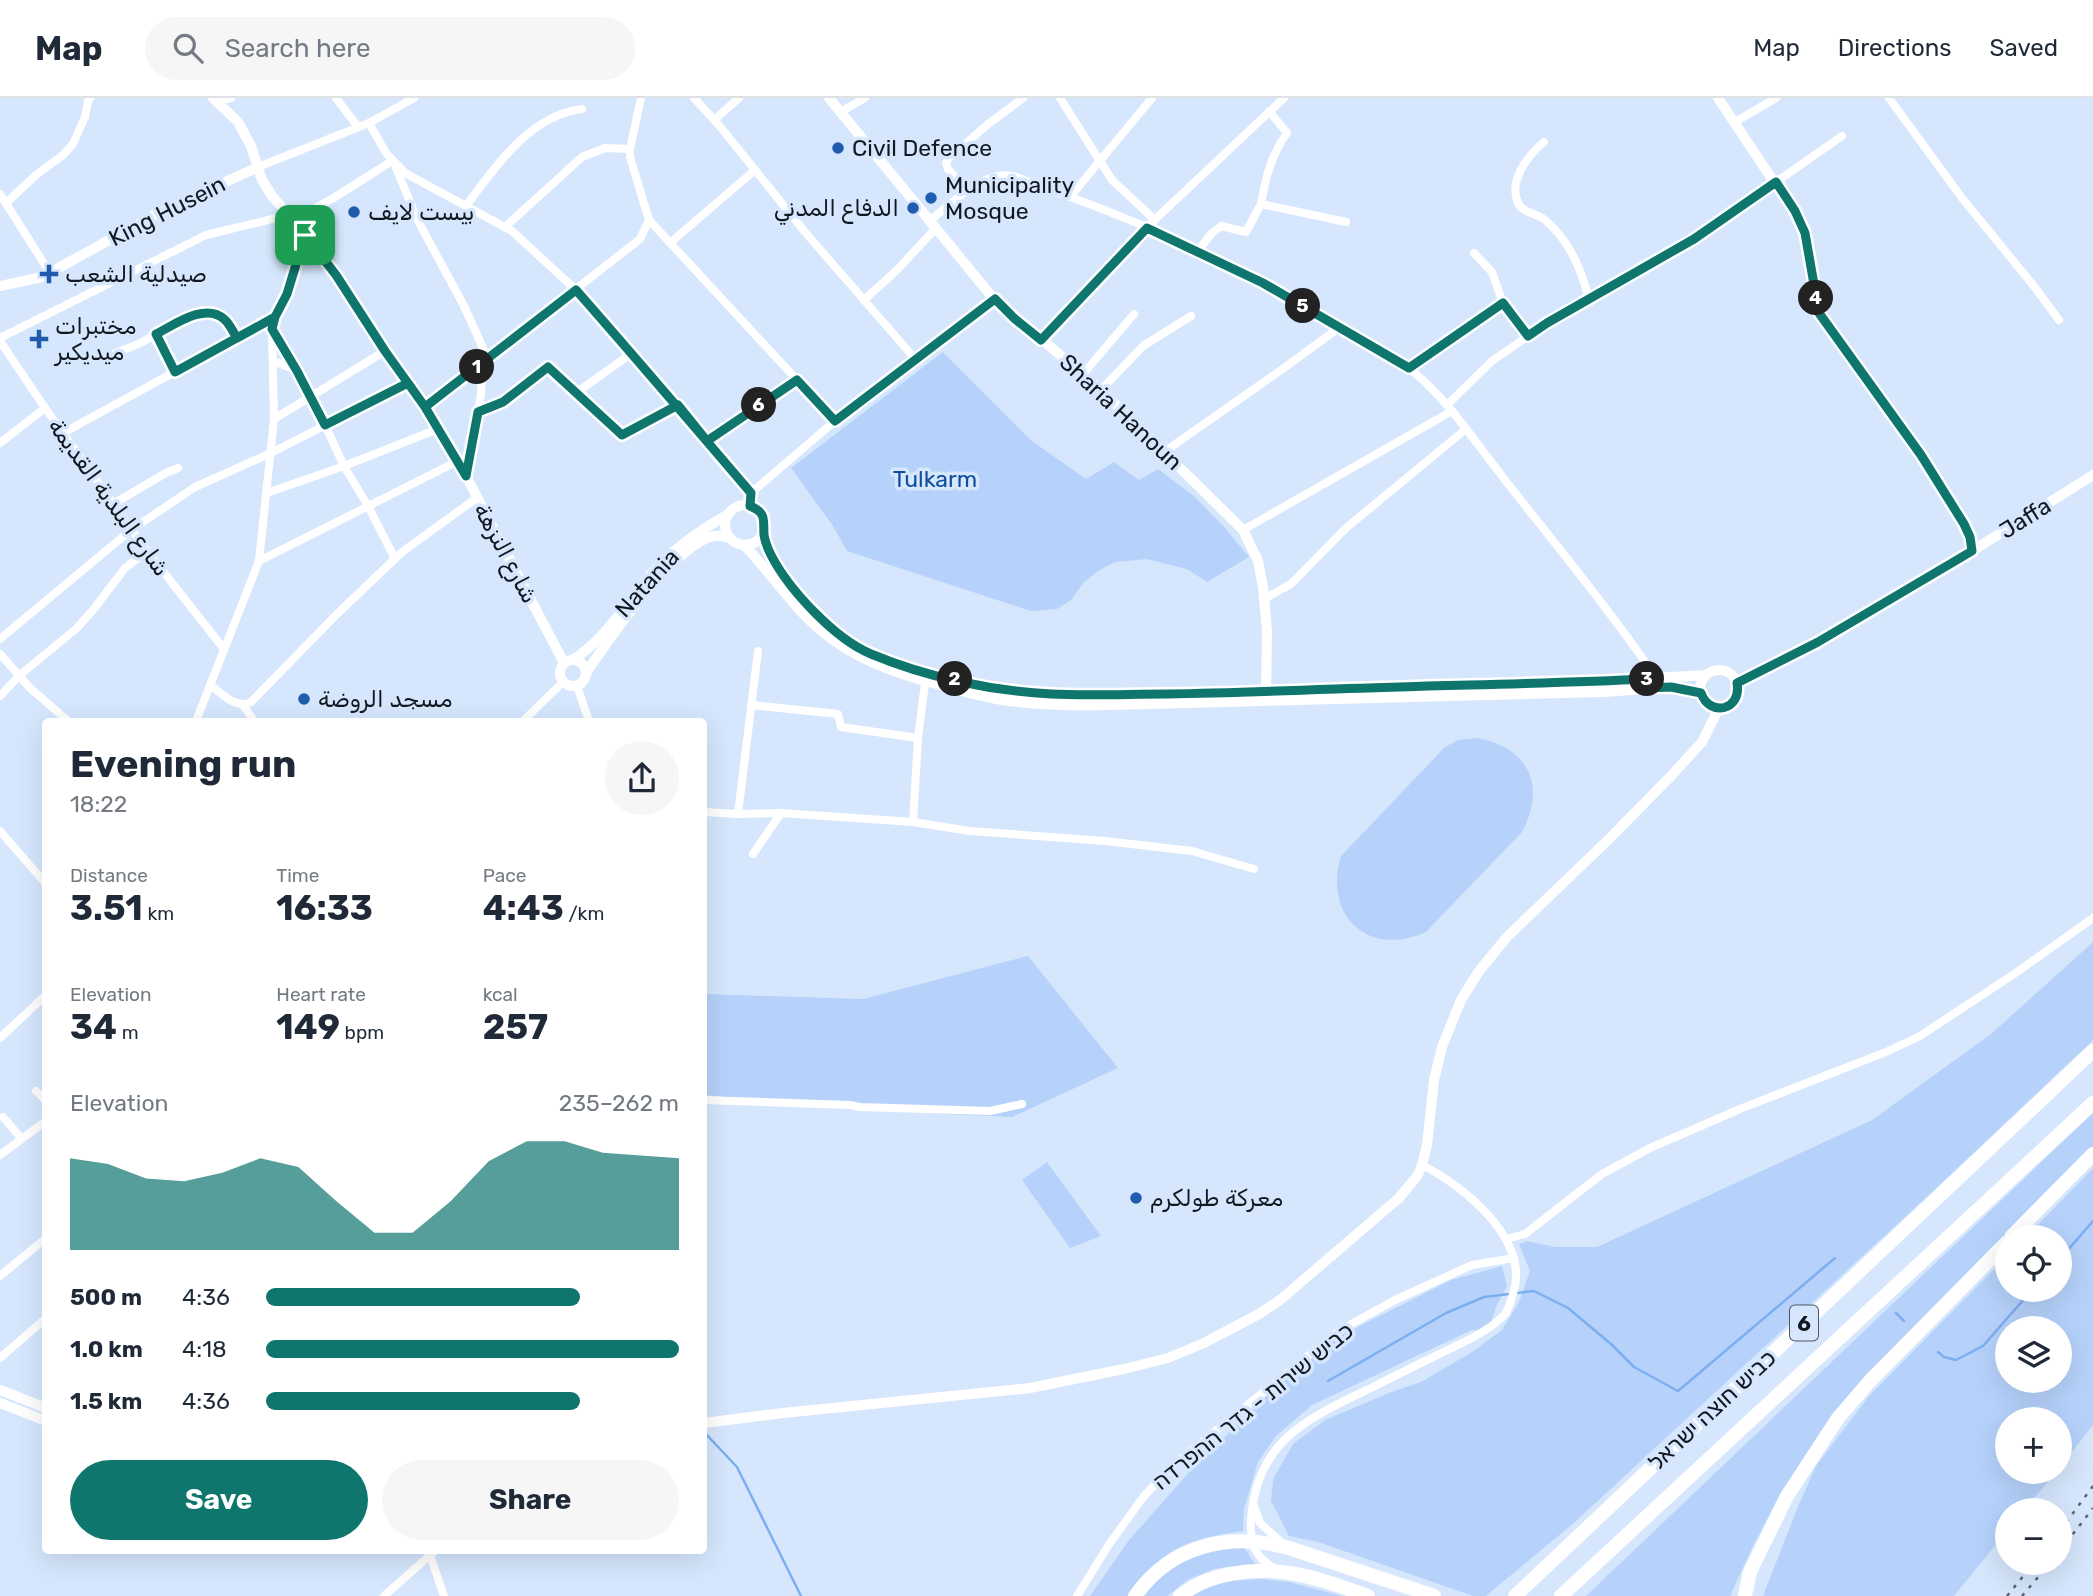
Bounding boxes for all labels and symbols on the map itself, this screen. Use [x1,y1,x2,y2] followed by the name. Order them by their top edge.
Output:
[852,134,992,162] place label: Civil Defence
[830,140,846,156] marker: Civil Defence
[104,170,230,252] street label: King Husein
[945,171,1074,225] place label: Municipality Mosque
[923,190,939,206] marker: Municipality Mosque
[774,194,899,225] place label: الدفاع المدني
[368,198,474,226] place label: بيست لايف
[905,200,921,216] marker: الدفاع المدني
[346,204,362,220] marker: بيست لايف
[275,205,335,265] pin
[65,260,207,288] place label: صيدلية الشعب
[39,264,59,284] marker: صيدلية الشعب
[1798,280,1834,316] pin: 4
[1286,288,1320,324] pin: 5
[53,312,137,366] place label: مختبرات ميديكير
[29,329,49,349] marker: مختبرات ميديكير
[1054,348,1188,476] street label: Sharia Hanoun
[460,350,494,384] pin: 1
[742,388,776,422] pin: 6
[41,413,176,583] street label: شارع البلدية القديمة
[893,465,977,493] park label: Tulkarm
[1994,491,2056,545] street label: Jaffa
[466,498,544,609] street label: شارع النزهة
[609,543,685,623] street label: Natania
[937,662,972,696] pin: 2
[1630,662,1664,696] pin: 3
[318,685,453,713] place label: مسجد الروضة
[296,691,312,707] marker: مسجد الروضة
[1150,1184,1283,1213] place label: معركة طولكرم
[1128,1190,1144,1206] marker: معركة طولكرم
[1790,1306,1818,1340] road number: 6
[1147,1316,1359,1496] street label: כביש שירות - גדר ההפרדה
[1642,1344,1782,1476] street label: כביש חוצה ישראל

